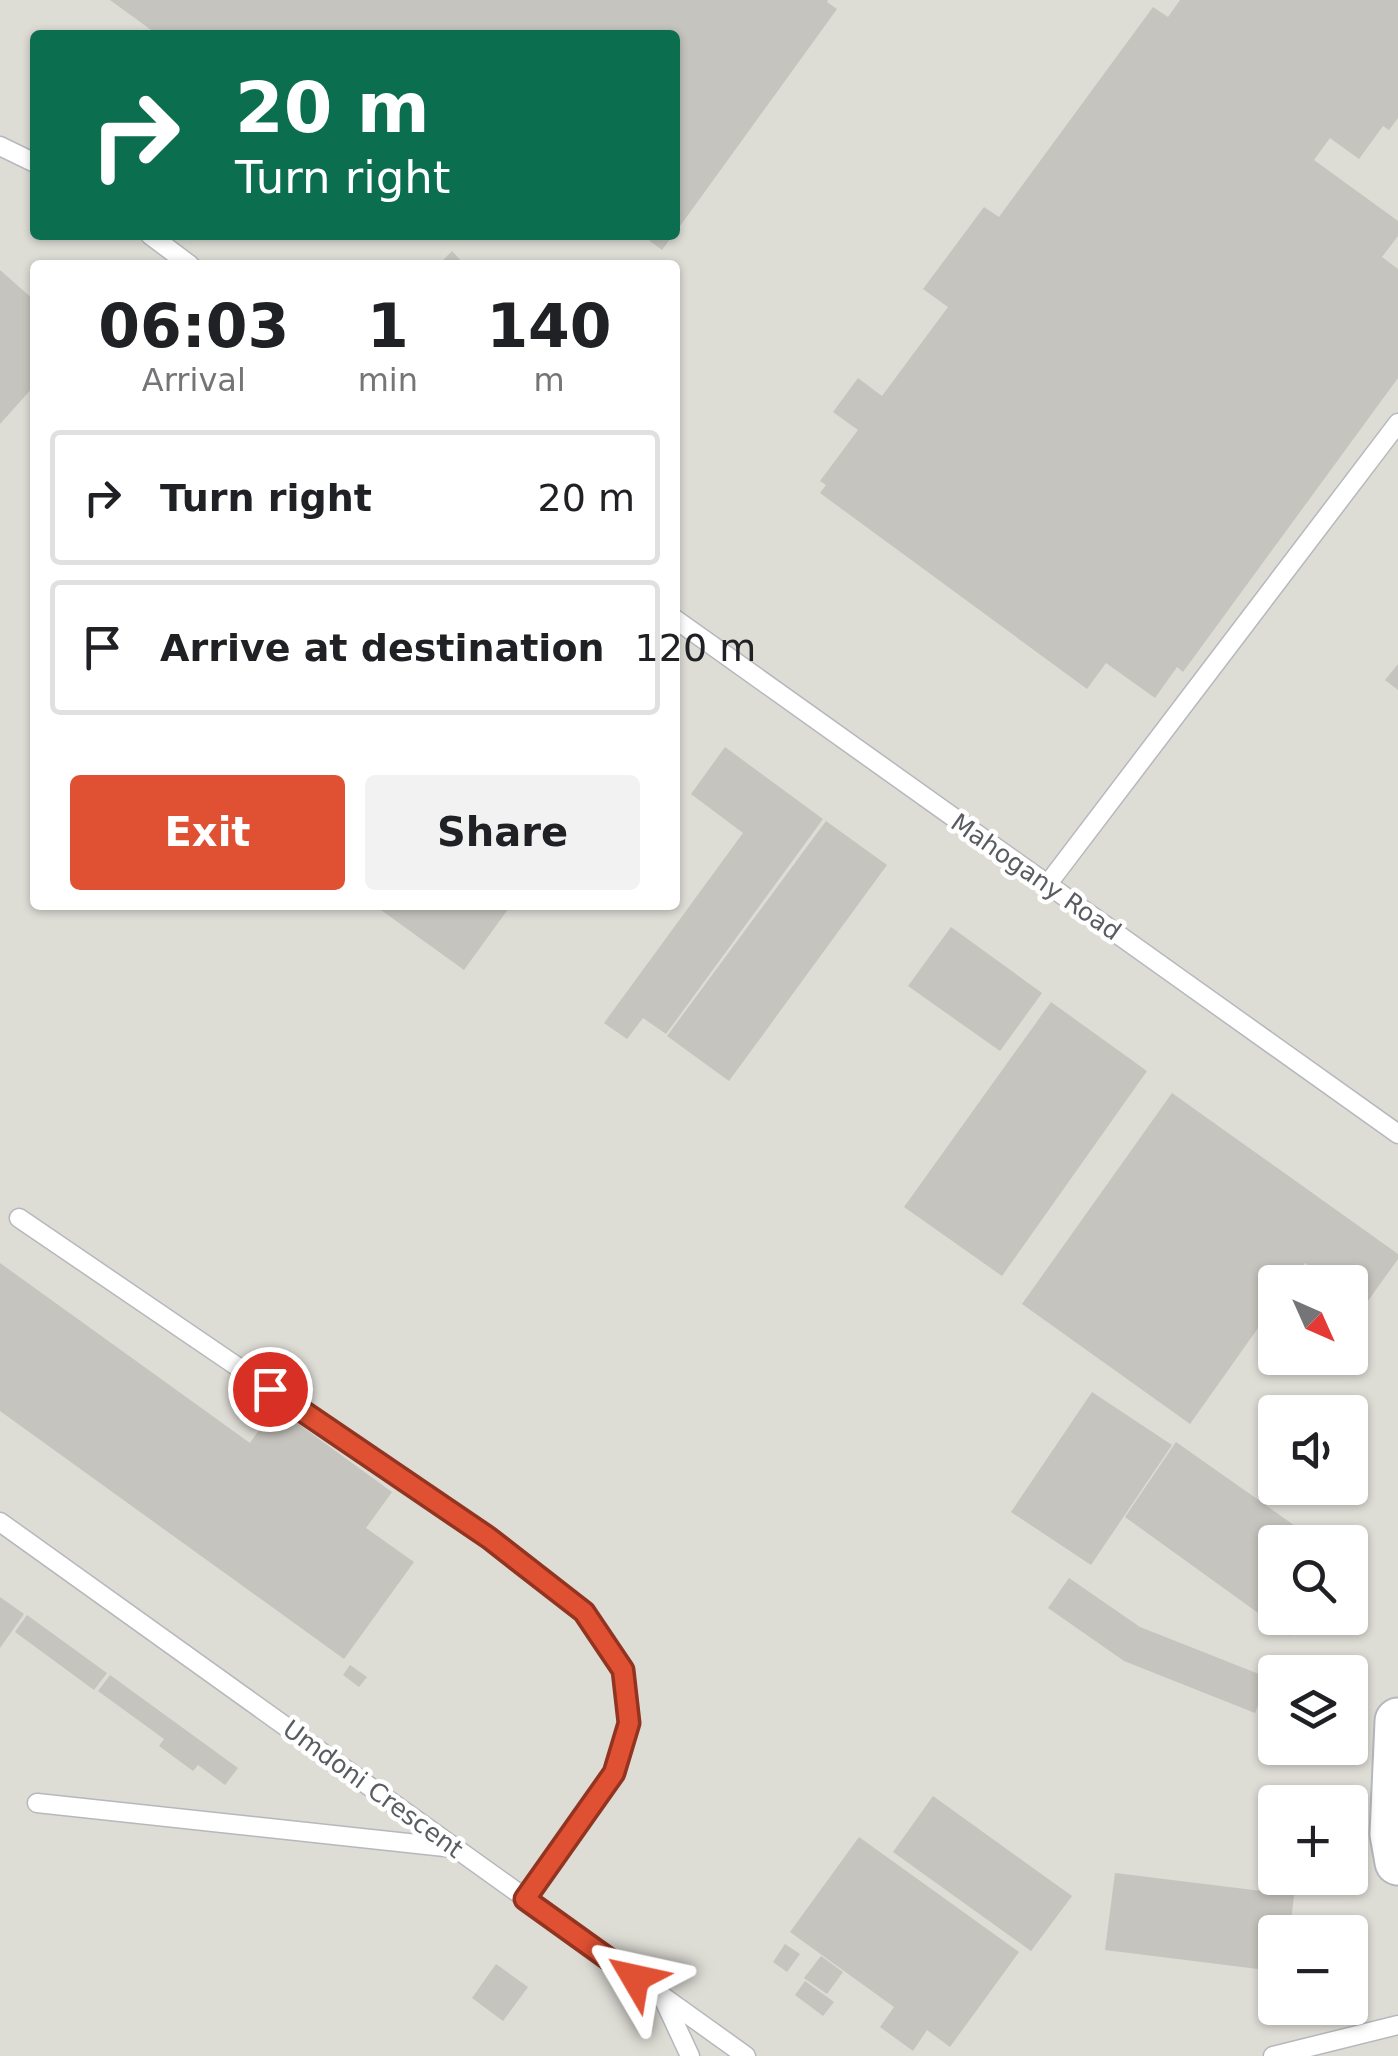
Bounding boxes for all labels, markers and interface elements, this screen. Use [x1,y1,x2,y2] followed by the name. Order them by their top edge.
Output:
[235,67,430,149] text: 20 m
[70,70,200,200] icon: right
[235,151,450,204] text: Turn right
[98,291,289,361] text: 06:03
[367,291,409,361] text: 1
[486,291,612,361] text: 140
[142,361,246,399] text: Arrival
[358,361,418,399] text: min
[533,361,565,399] text: m
[75,470,130,525] icon: right
[160,476,372,520] text: Turn right
[538,476,635,520] text: 20 m
[75,620,130,675] icon: arrive
[160,626,605,670] text: Arrive at destination
[635,626,756,670] text: 120 m
[70,775,345,890] button: Exit
[365,775,640,890] button: Share
[946,808,1126,946] street label: Mahogany Road
[1258,1265,1368,1375] north arrow
[1258,1265,1368,2025] map controls
[228,1347,313,1432] pin
[243,1362,298,1417] icon: arrive
[1258,1395,1368,1505] button: sound
[1258,1525,1368,1635] button: search
[1258,1655,1368,1765] button: layers
[278,1714,469,1864] street label: Umdoni Crescent
[1258,1785,1368,1895] button: +
[1258,1915,1368,2025] button: −
[583,1926,687,2030] position arrow

